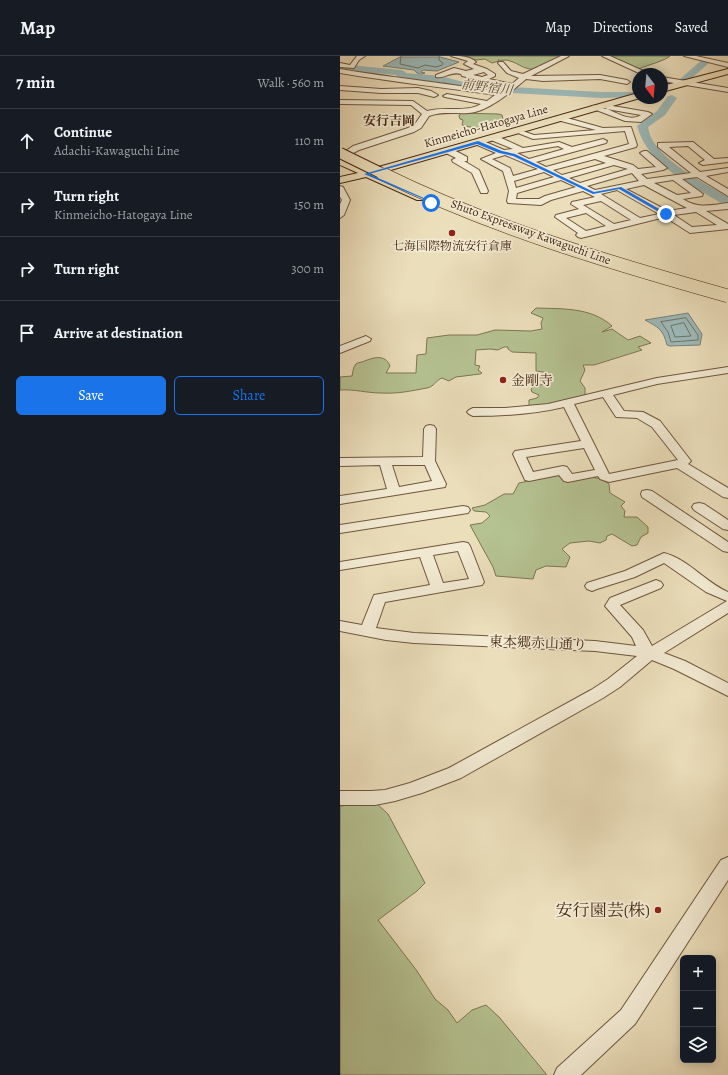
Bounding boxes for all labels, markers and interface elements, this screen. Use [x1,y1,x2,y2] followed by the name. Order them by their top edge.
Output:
[20,15,55,41] text: Map
[545,18,571,37] text: Map
[593,18,653,37] text: Directions
[675,18,708,37] text: Saved
[632,68,668,104] north arrow
[16,71,55,94] text: 7 min
[258,74,324,91] text: Walk · 560 m
[460,75,516,99] water label: 前野宿川
[422,101,550,151] street label: Kinmeicho-Hatogaya Line
[363,112,415,129] district label: 安行吉岡
[54,122,112,142] text: Continue
[16,130,38,152] icon: ahead
[295,132,324,149] text: 110 m
[54,142,179,159] text: Adachi-Kawaguchi Line
[54,186,119,206] text: Turn right
[16,194,38,216] icon: right
[422,194,440,212] route start
[294,196,324,213] text: 150 m
[449,196,613,268] street label: Shuto Expressway Kawaguchi Line
[657,205,675,223] route end
[54,206,193,223] text: Kinmeicho-Hatogaya Line
[447,228,457,238] marker: 七海国際物流安行倉庫
[392,238,512,254] place label: 七海国際物流安行倉庫
[16,258,38,280] icon: right
[54,259,119,279] text: Turn right
[291,260,324,277] text: 300 m
[16,322,38,344] icon: arrive
[54,323,183,343] text: Arrive at destination
[511,371,553,390] place label: 金剛寺
[498,375,508,385] marker: 金剛寺
[16,376,166,415] button: Save
[174,376,324,415] button: Share
[489,632,587,654] street label: 東本郷赤山通り
[556,899,650,922] place label: 安行園芸(株)
[653,905,663,915] marker: 安行園芸(株)
[680,955,716,1063] map controls
[680,955,716,991] button: +
[680,991,716,1027] button: −
[680,1027,716,1063] button: layers

